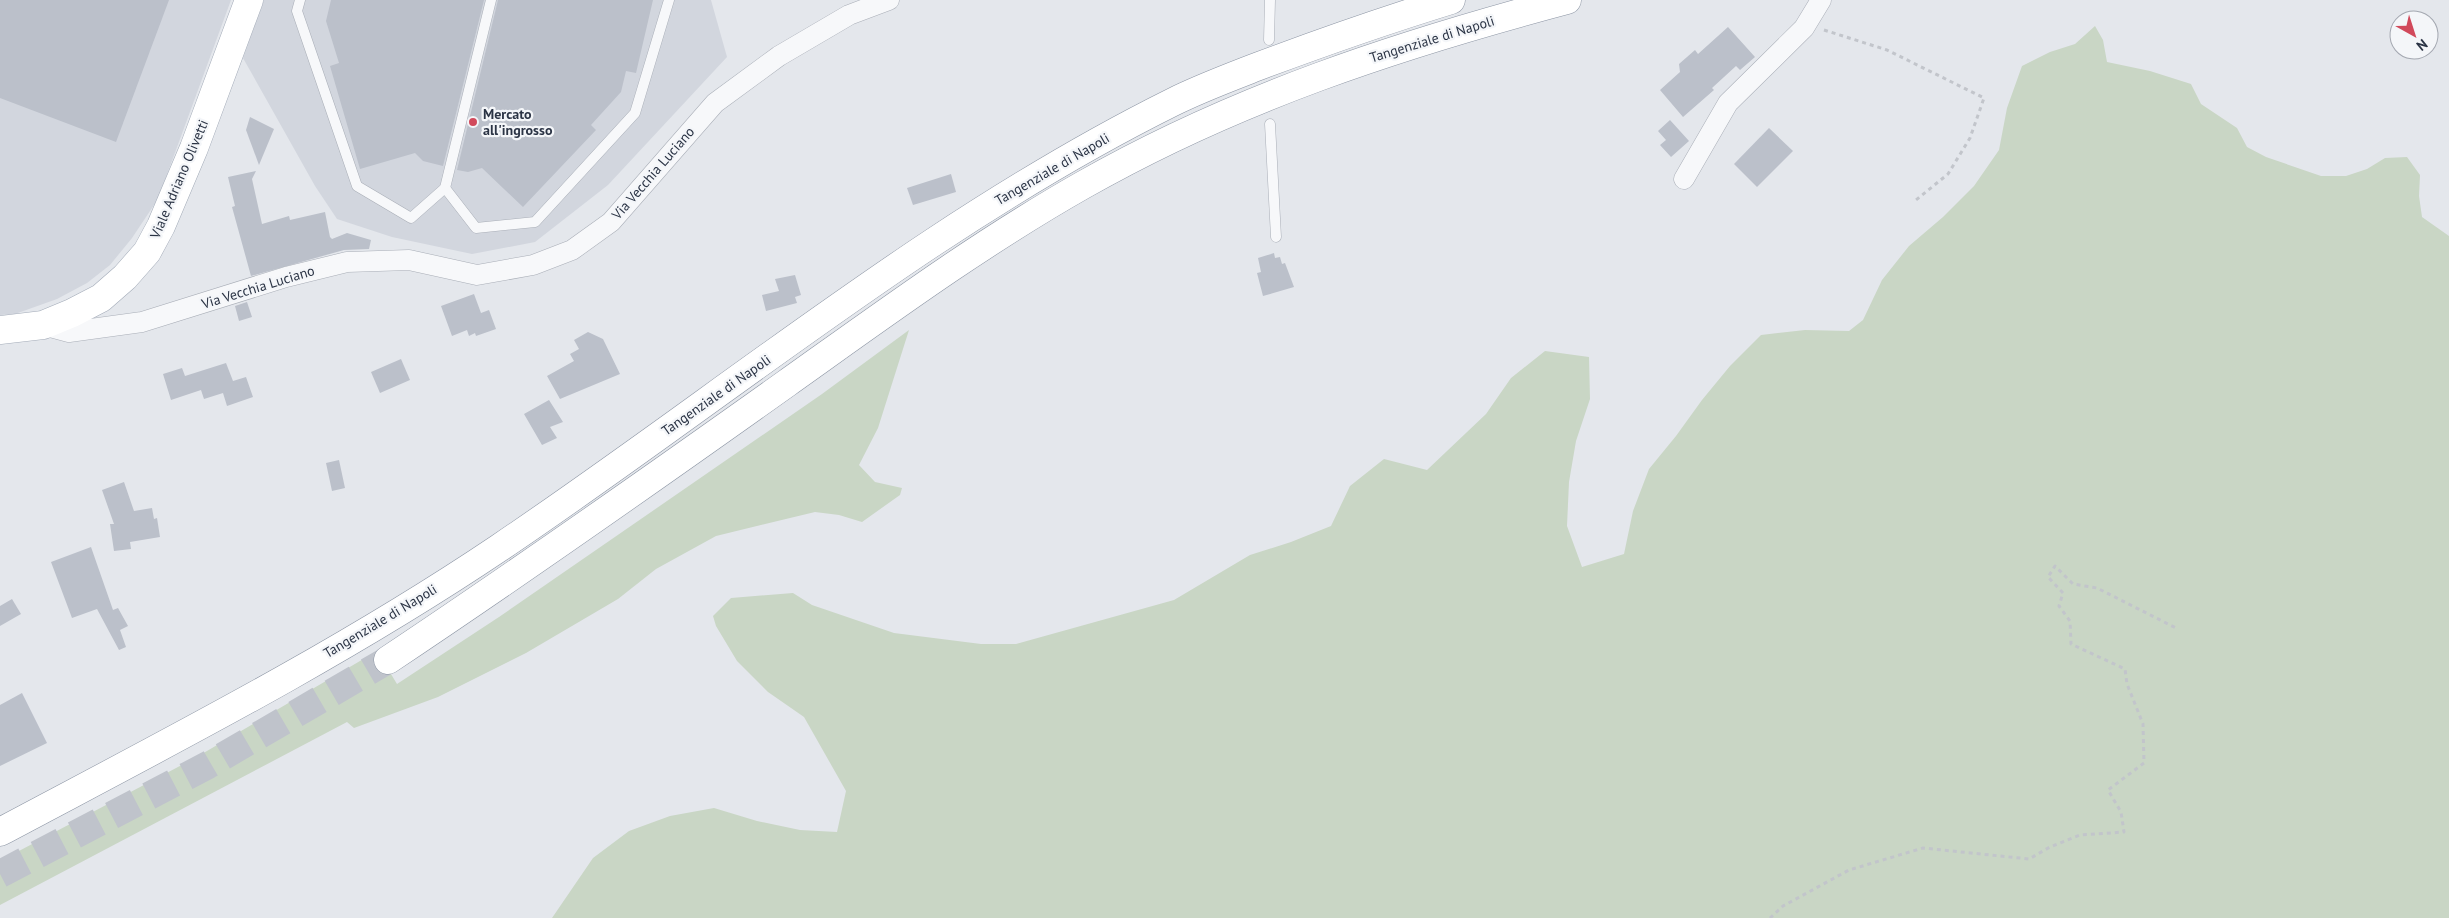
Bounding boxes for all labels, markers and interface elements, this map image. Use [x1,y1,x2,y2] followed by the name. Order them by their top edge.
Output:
[2389,10,2439,60] north arrow
[1368,11,1496,67] street label: Tangenziale di Napoli
[2413,35,2431,55] text: N
[483,105,553,139] place label: Mercato all'ingrosso
[467,116,479,128] marker: Mercato all'ingrosso
[145,117,212,242] street label: Viale Adriano Olivetti
[607,123,698,224] street label: Via Vecchia Luciano
[991,129,1113,209] street label: Tangenziale di Napoli
[198,261,317,313] street label: Via Vecchia Luciano
[658,351,774,439] street label: Tangenziale di Napoli
[320,580,440,662] street label: Tangenziale di Napoli

